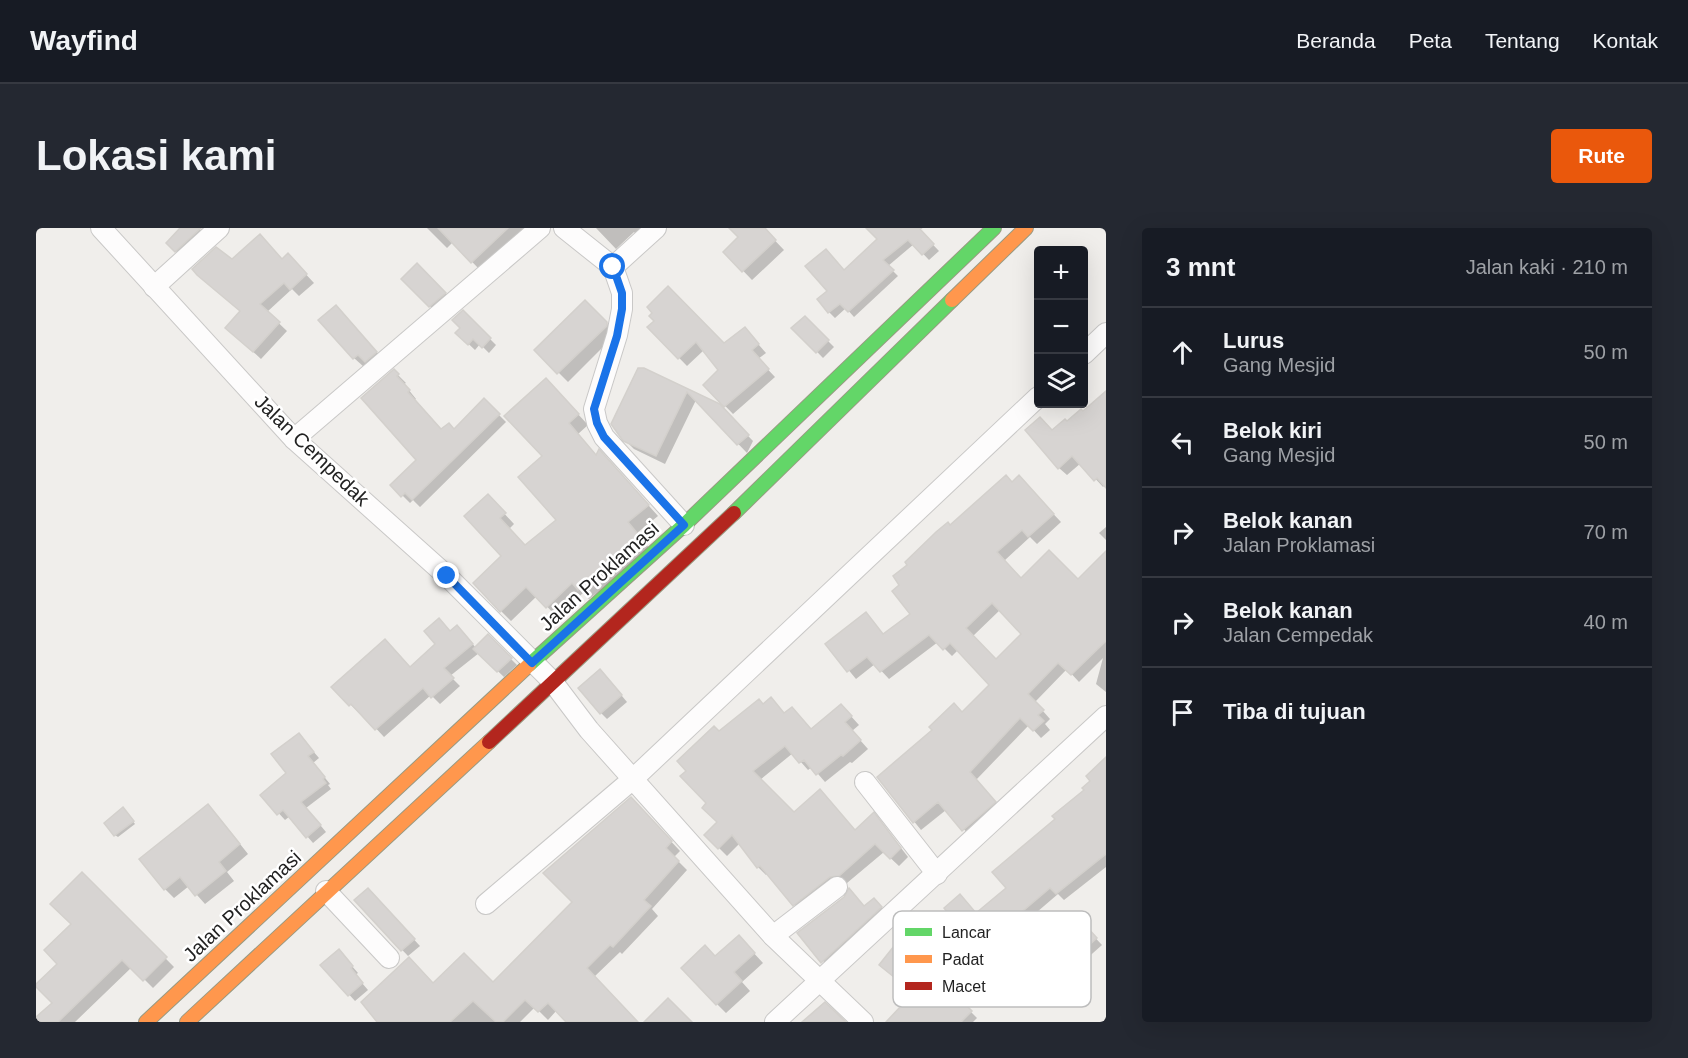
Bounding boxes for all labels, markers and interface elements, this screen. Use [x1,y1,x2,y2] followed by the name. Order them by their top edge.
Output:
[30,25,138,56] text: Wayfind
[1296,29,1376,52] text: Beranda
[1409,29,1452,52] text: Peta
[1485,29,1560,52] text: Tentang
[1593,29,1658,52] text: Kontak
[1551,129,1652,183] button: Rute
[36,132,276,179] text: Lokasi kami
[1034,246,1088,408] map controls
[1034,246,1088,300] button: +
[1166,252,1235,282] text: 3 mnt
[599,253,625,279] route start
[1466,256,1628,278] text: Jalan kaki · 210 m
[1034,300,1088,354] button: −
[1223,328,1284,353] text: Lurus
[1166,336,1199,369] icon: ahead
[1584,341,1628,363] text: 50 m
[1034,354,1088,408] button: layers
[1223,354,1335,376] text: Gang Mesjid
[250,390,374,511] street label: Jalan Cempedak
[1223,418,1322,443] text: Belok kiri
[1166,426,1199,459] icon: left
[1584,431,1628,453] text: 50 m
[1223,444,1335,466] text: Gang Mesjid
[1223,508,1353,533] text: Belok kanan
[1166,516,1199,549] icon: right
[535,517,663,635] street label: Jalan Proklamasi
[1584,521,1628,543] text: 70 m
[1223,534,1375,556] text: Jalan Proklamasi
[433,562,459,588] route end
[1223,598,1353,623] text: Belok kanan
[1166,606,1199,639] icon: right
[1584,611,1628,633] text: 40 m
[1223,624,1373,646] text: Jalan Cempedak
[1166,696,1199,729] icon: arrive
[1223,699,1366,724] text: Tiba di tujuan
[179,846,305,966] street label: Jalan Proklamasi
[893,911,1091,1007] legend
[942,924,992,941] text: Lancar
[942,951,984,968] text: Padat
[942,978,986,995] text: Macet

